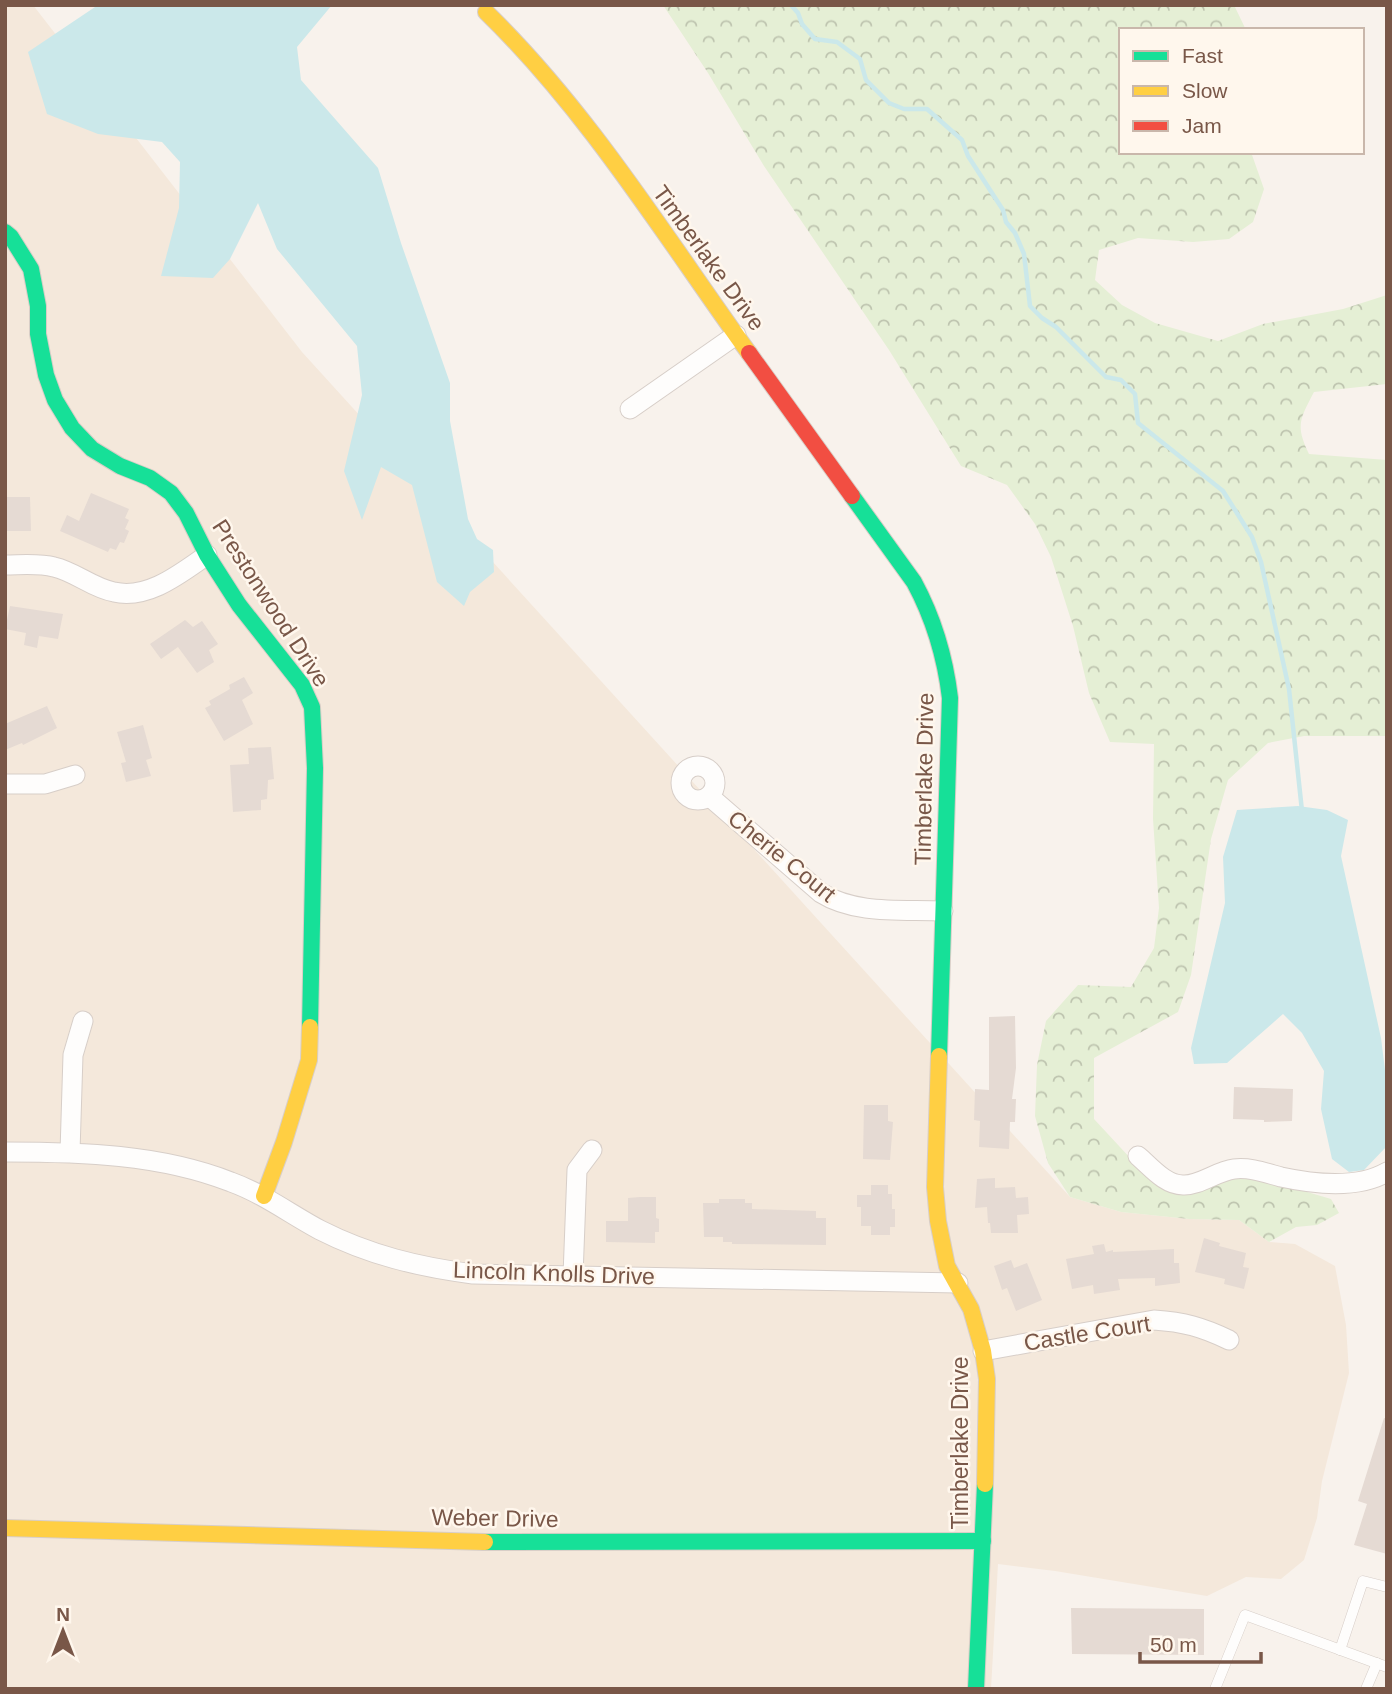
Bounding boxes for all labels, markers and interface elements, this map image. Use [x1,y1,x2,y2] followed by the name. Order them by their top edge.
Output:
[1119,28,1364,154] legend
[1182,44,1223,67] text: Fast
[1182,79,1228,102] text: Slow
[1182,114,1222,137] text: Jam
[648,180,770,336] street label: Timberlake Drive
[207,514,335,692] street label: Prestonwood Drive
[909,692,939,866] street label: Timberlake Drive
[723,805,841,908] street label: Cherie Court
[453,1256,655,1290] street label: Lincoln Knolls Drive
[1022,1310,1153,1356] street label: Castle Court
[947,1357,973,1529] street label: Timberlake Drive
[431,1504,559,1532] street label: Weber Drive
[28,1596,98,1666] north arrow
[56,1604,70,1625] text: N
[1140,1620,1261,1664] scale bar
[1150,1633,1197,1656] text: 50 m

